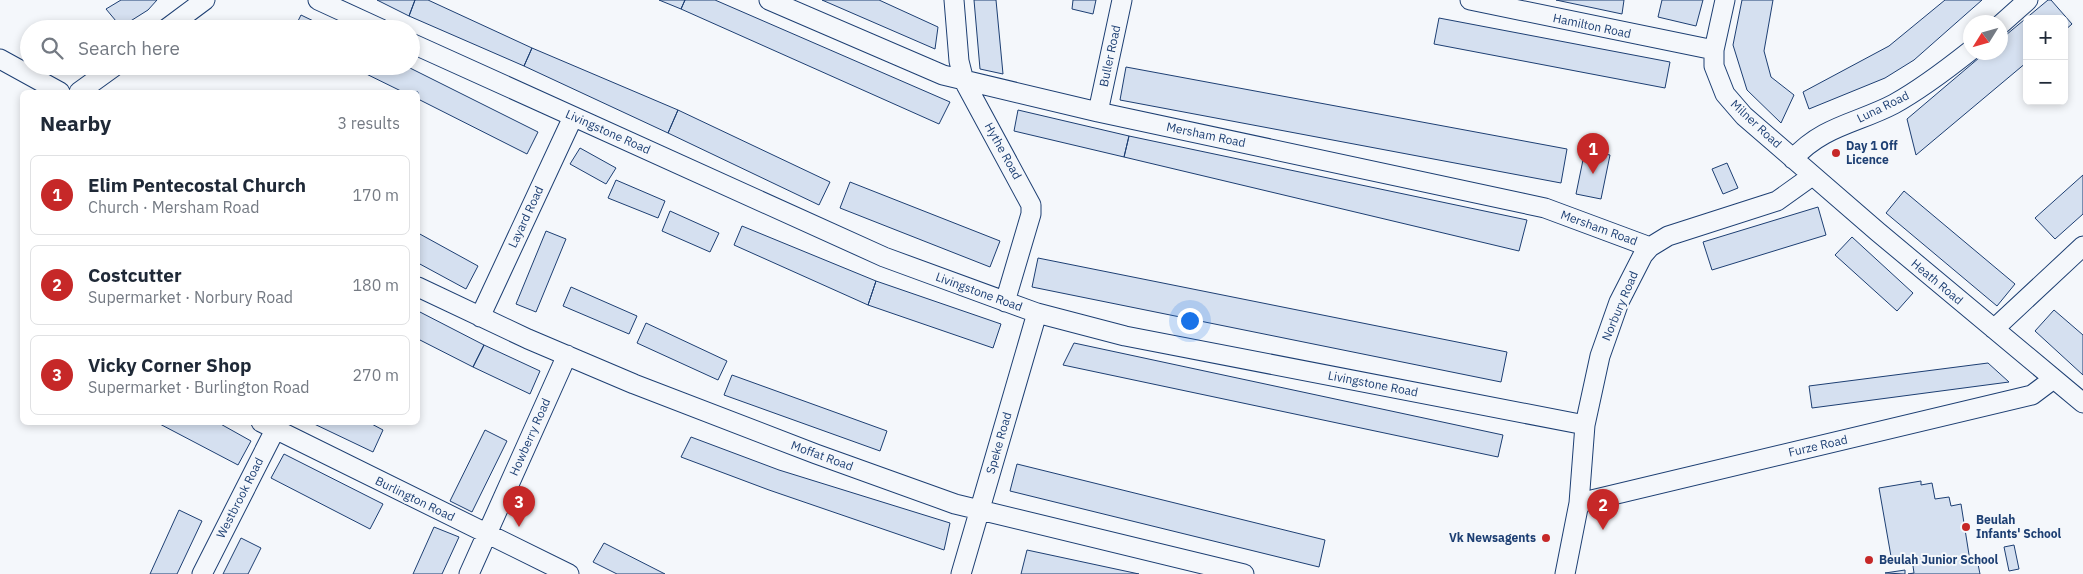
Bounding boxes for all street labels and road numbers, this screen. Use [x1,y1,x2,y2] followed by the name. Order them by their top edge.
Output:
[1552,10,1633,41] street label: Hamilton Road
[1096,24,1123,88] street label: Buller Road
[1854,87,1911,126] street label: Luna Road
[1728,96,1785,151] street label: Milner Road
[563,106,653,157] street label: Livingstone Road
[1165,119,1247,150] street label: Mersham Road
[982,120,1025,182] street label: Hythe Road
[505,184,546,250] street label: Layard Road
[1559,207,1640,248] street label: Mersham Road
[1908,256,1966,308] street label: Heath Road
[934,269,1025,314] street label: Livingstone Road
[1598,269,1641,343] street label: Norbury Road
[1327,367,1419,400] street label: Livingstone Road
[506,396,553,478] street label: Howberry Road
[983,410,1015,476] street label: Speke Road
[1787,431,1849,460] street label: Furze Road
[789,437,855,474] street label: Moffat Road
[213,455,266,541] street label: Westbrook Road
[373,473,457,524] street label: Burlington Road

